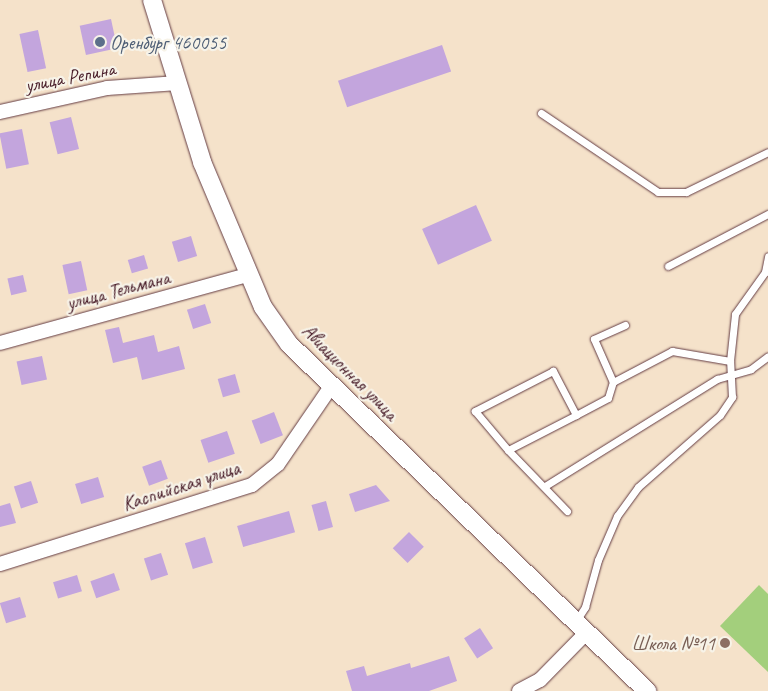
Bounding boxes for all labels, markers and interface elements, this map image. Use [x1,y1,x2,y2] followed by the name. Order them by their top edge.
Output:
[110,30,226,54] place label: Оренбург 460055
[94,36,106,48] marker: Оренбург 460055
[23,57,117,97] street label: улица Репина
[65,265,171,315] street label: улица Тельмана
[297,319,403,425] street label: Авиационная улица
[119,456,243,516] street label: Каспийская улица
[632,631,715,655] place label: Школа №11
[719,637,731,649] marker: Школа №11

